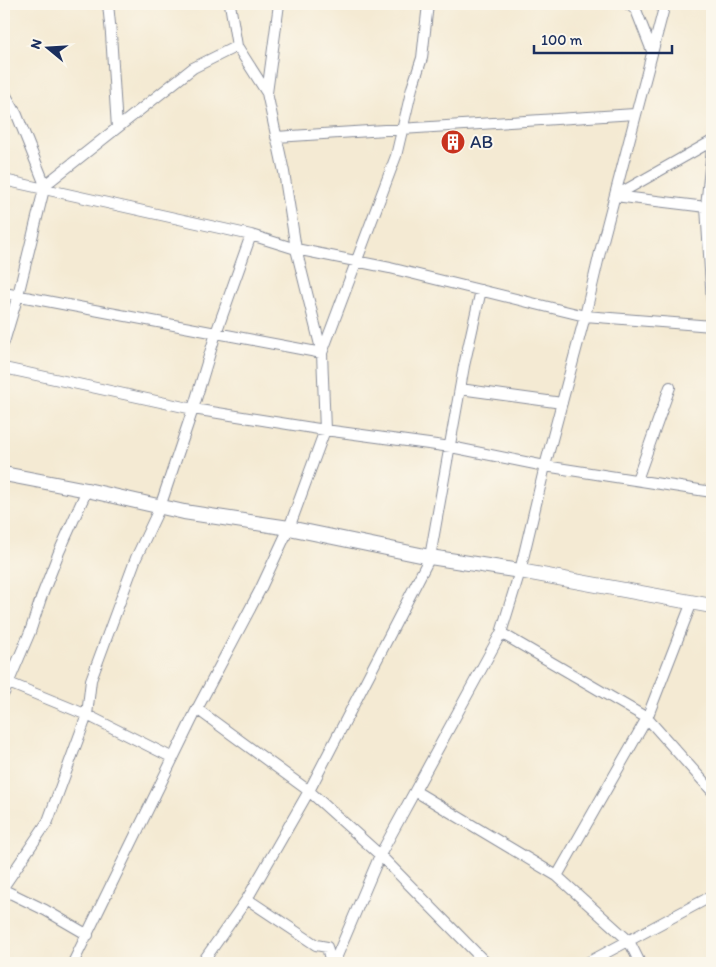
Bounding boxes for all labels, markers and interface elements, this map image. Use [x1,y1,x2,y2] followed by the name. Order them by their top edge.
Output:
[22,22,72,72] north arrow
[534,22,671,54] scale bar
[541,31,583,49] text: 100 m
[27,37,46,51] text: N
[440,129,466,155] building icon: AB
[470,131,493,153] place label: AB

